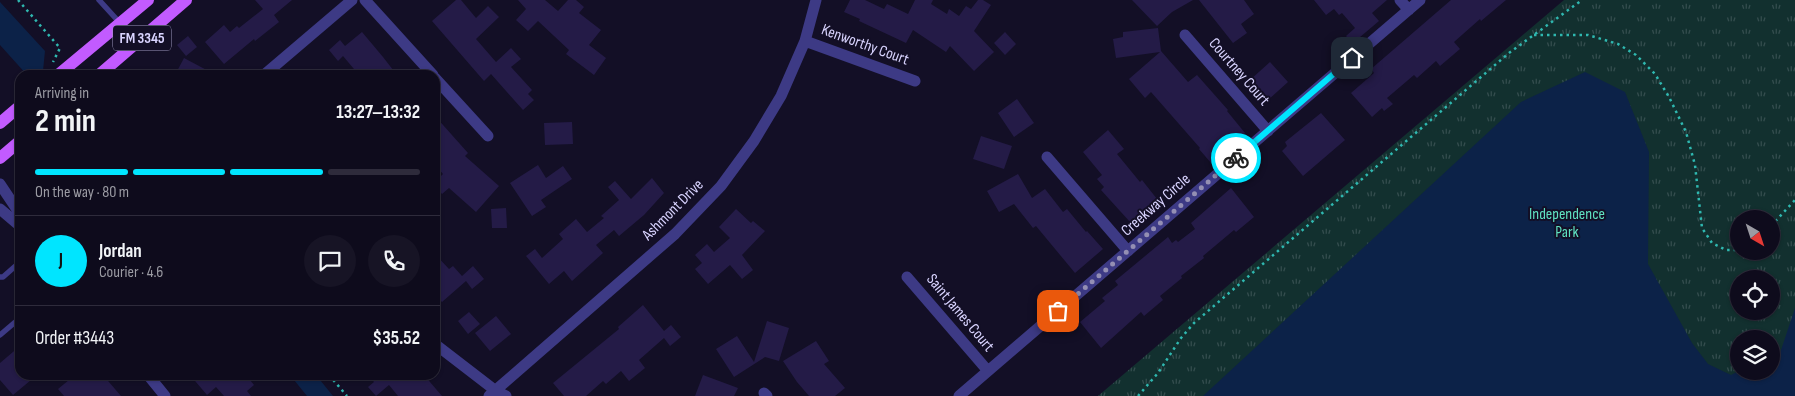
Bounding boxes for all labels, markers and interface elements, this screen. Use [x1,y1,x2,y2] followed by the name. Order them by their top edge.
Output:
[819,20,911,70] street label: Kenworthy Court
[113,26,171,50] road number: FM 3345
[1205,34,1274,110] street label: Courtney Court
[1331,37,1373,79] pin
[1338,44,1366,72] icon: home
[35,84,89,103] text: Arriving in
[336,101,420,124] text: 13:27–13:32
[35,102,96,141] text: 2 min
[1211,133,1261,183] courier
[1222,144,1250,172] icon: bike
[1118,170,1194,240] street label: Creekway Circle
[638,175,708,245] street label: Ashmont Drive
[35,183,129,202] text: On the way · 80 m
[1529,205,1605,242] park label: Independence Park
[1730,210,1780,260] north arrow
[1730,210,1780,380] map controls
[304,235,356,287] button: chat
[368,235,420,287] button: phone
[99,240,142,263] text: Jordan
[59,249,63,272] text: J
[99,263,163,282] text: Courier · 4.6
[922,270,998,356] street label: Saint James Court
[1730,270,1780,320] button: locate
[1037,290,1079,332] pin
[1044,297,1072,325] icon: bag
[35,327,114,350] text: Order #3443
[372,327,420,350] text: $35.52
[1730,330,1780,380] button: layers

